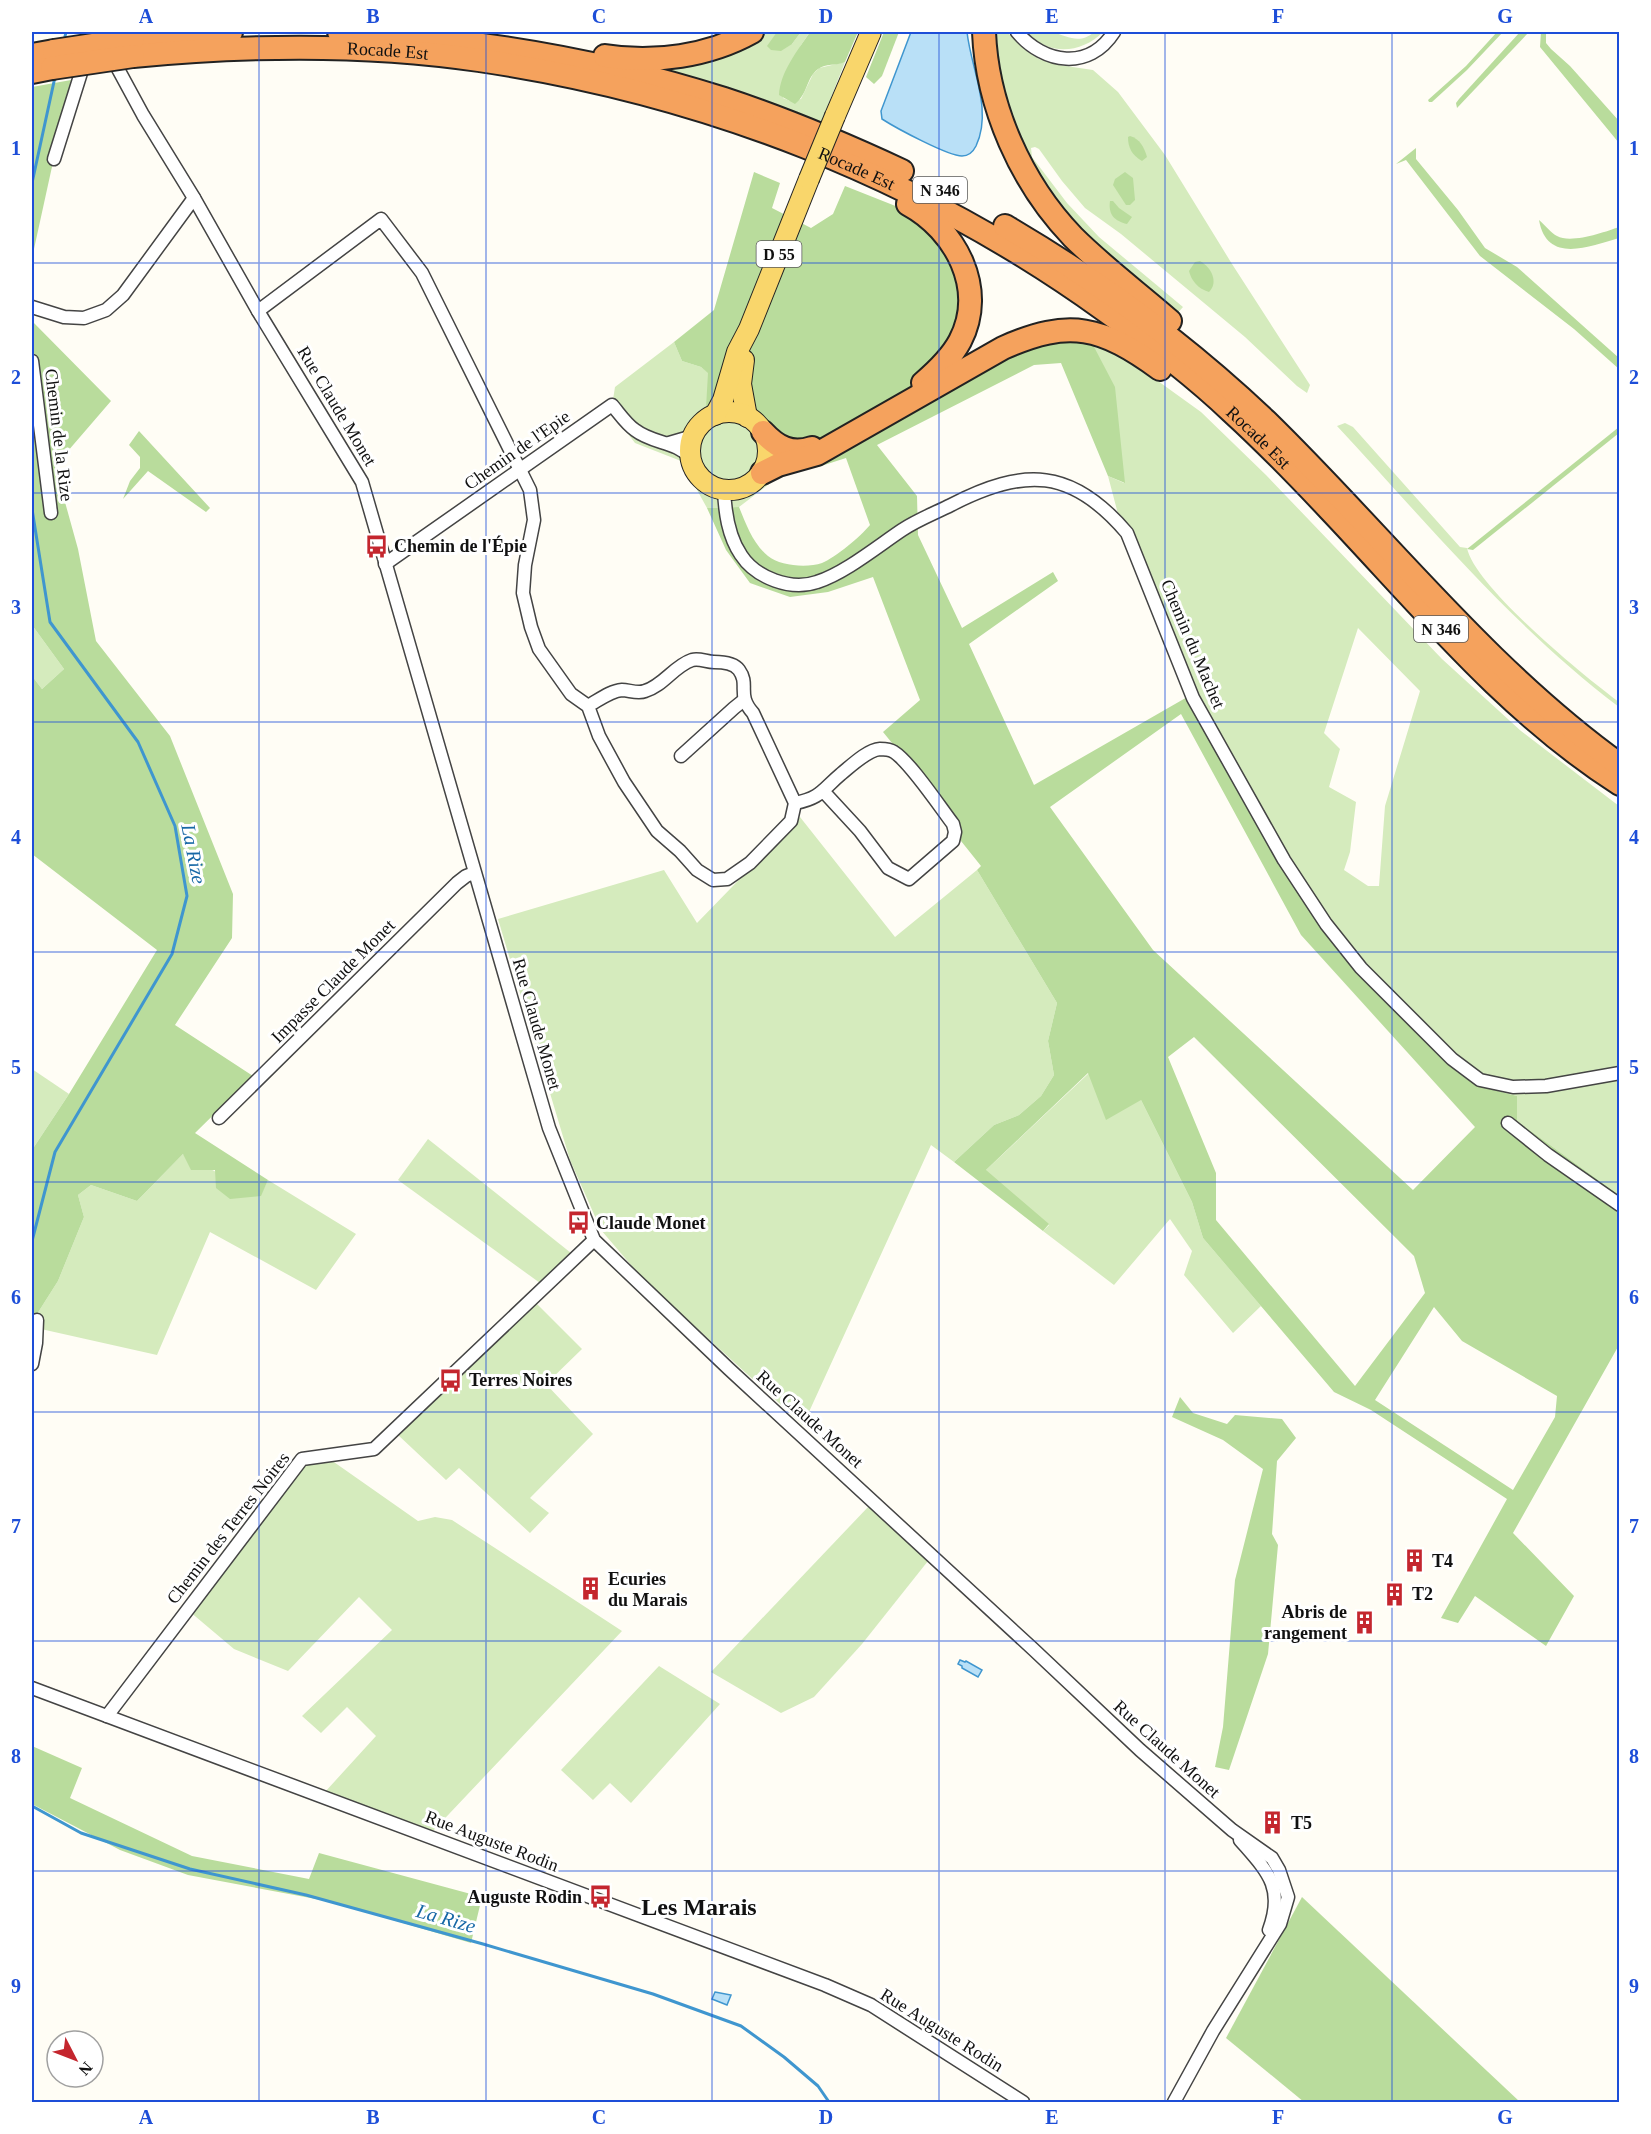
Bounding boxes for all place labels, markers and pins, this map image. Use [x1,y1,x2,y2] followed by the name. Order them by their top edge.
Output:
[363,533,389,559] bus stop icon: Chemin de l'Épie
[394,535,527,556] place label: Chemin de l'Épie
[565,1210,591,1236] bus stop icon: Claude Monet
[596,1213,706,1233] place label: Claude Monet
[438,1367,464,1393] bus stop icon: Terres Noires
[469,1370,572,1390] place label: Terres Noires
[1401,1548,1427,1574] building icon: T4
[1432,1551,1453,1571] place label: T4
[608,1569,688,1610] place label: Ecuries du Marais
[577,1576,603,1602] building icon: Ecuries du Marais
[1381,1581,1407,1607] building icon: T2
[1412,1584,1433,1604] place label: T2
[1264,1602,1347,1643] place label: Abris de rangement
[1352,1609,1378,1635] building icon: Abris de rangement
[1260,1810,1286,1836] building icon: T5
[1291,1813,1312,1833] place label: T5
[587,1884,613,1910] bus stop icon: Auguste Rodin
[467,1887,582,1907] place label: Auguste Rodin

